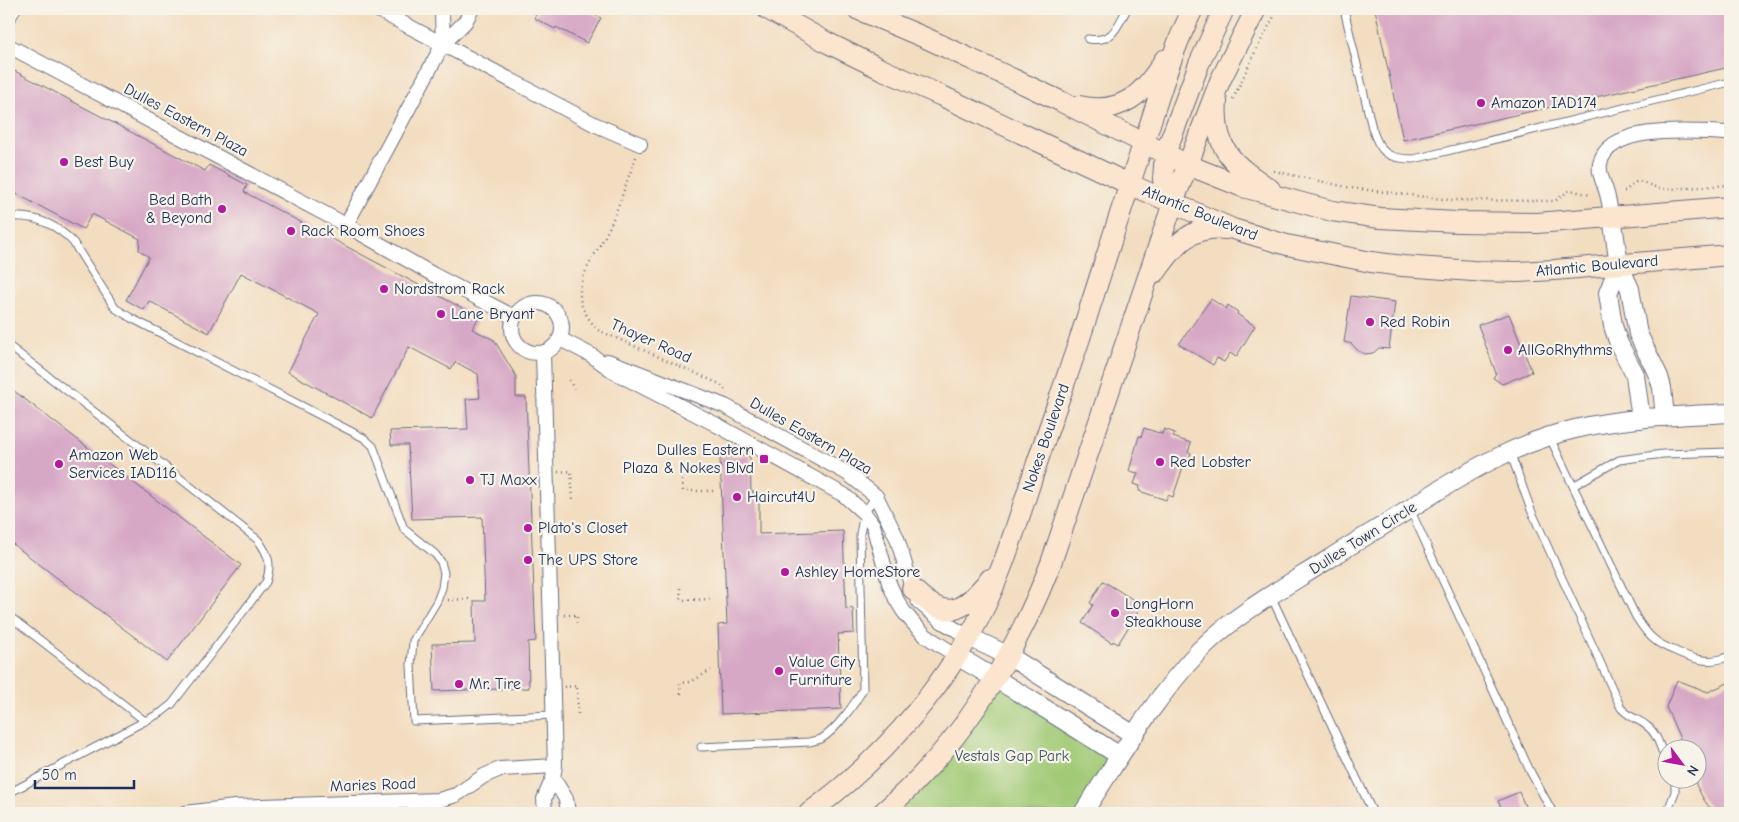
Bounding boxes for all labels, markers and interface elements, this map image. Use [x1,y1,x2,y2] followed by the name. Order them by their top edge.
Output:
[121,80,251,160] street label: Dulles Eastern Plaza
[1491,94,1597,112] place label: Amazon IAD174
[1475,97,1487,109] marker: Amazon IAD174
[74,153,135,171] place label: Best Buy
[58,156,70,168] marker: Best Buy
[1140,182,1260,244] street label: Atlantic Boulevard
[146,191,212,227] place label: Bed Bath & Beyond
[216,203,228,215] marker: Bed Bath & Beyond
[301,222,425,240] place label: Rack Room Shoes
[285,225,297,237] marker: Rack Room Shoes
[1535,252,1659,280] street label: Atlantic Boulevard
[394,280,505,298] place label: Nordstrom Rack
[378,283,390,295] marker: Nordstrom Rack
[451,305,534,323] place label: Lane Bryant
[435,308,447,320] marker: Lane Bryant
[1380,313,1450,331] place label: Red Robin
[608,315,694,367] street label: Thayer Road
[1364,316,1376,328] marker: Red Robin
[1518,341,1613,359] place label: AllGoRhythms
[1502,344,1514,356] marker: AllGoRhythms
[1019,381,1073,495] street label: Nokes Boulevard
[747,394,875,478] street label: Dulles Eastern Plaza
[623,441,754,477] place label: Dulles Eastern Plaza & Nokes Blvd
[69,446,177,482] place label: Amazon Web Services IAD116
[758,453,770,465] marker: Dulles Eastern Plaza & Nokes Blvd
[1170,453,1252,471] place label: Red Lobster
[1154,456,1166,468] marker: Red Lobster
[53,458,65,470] marker: Amazon Web Services IAD116
[480,471,537,489] place label: TJ Maxx
[464,474,476,486] marker: TJ Maxx
[747,488,816,506] place label: Haircut4U
[731,491,743,503] marker: Haircut4U
[1306,498,1420,578] street label: Dulles Town Circle
[538,519,628,537] place label: Plato's Closet
[522,522,534,534] marker: Plato's Closet
[538,551,638,569] place label: The UPS Store
[522,554,534,566] marker: The UPS Store
[795,563,920,581] place label: Ashley HomeStore
[779,566,791,578] marker: Ashley HomeStore
[1125,595,1202,631] place label: LongHorn Steakhouse
[1109,607,1121,619] marker: LongHorn Steakhouse
[789,653,856,689] place label: Value City Furniture
[773,665,785,677] marker: Value City Furniture
[469,675,521,693] place label: Mr. Tire
[453,678,465,690] marker: Mr. Tire
[1656,740,1706,790] north arrow
[955,747,1069,765] park label: Vestals Gap Park
[35,757,134,789] scale bar
[1683,762,1702,779] text: N
[42,766,77,784] text: 50 m
[330,775,416,795] street label: Maries Road

